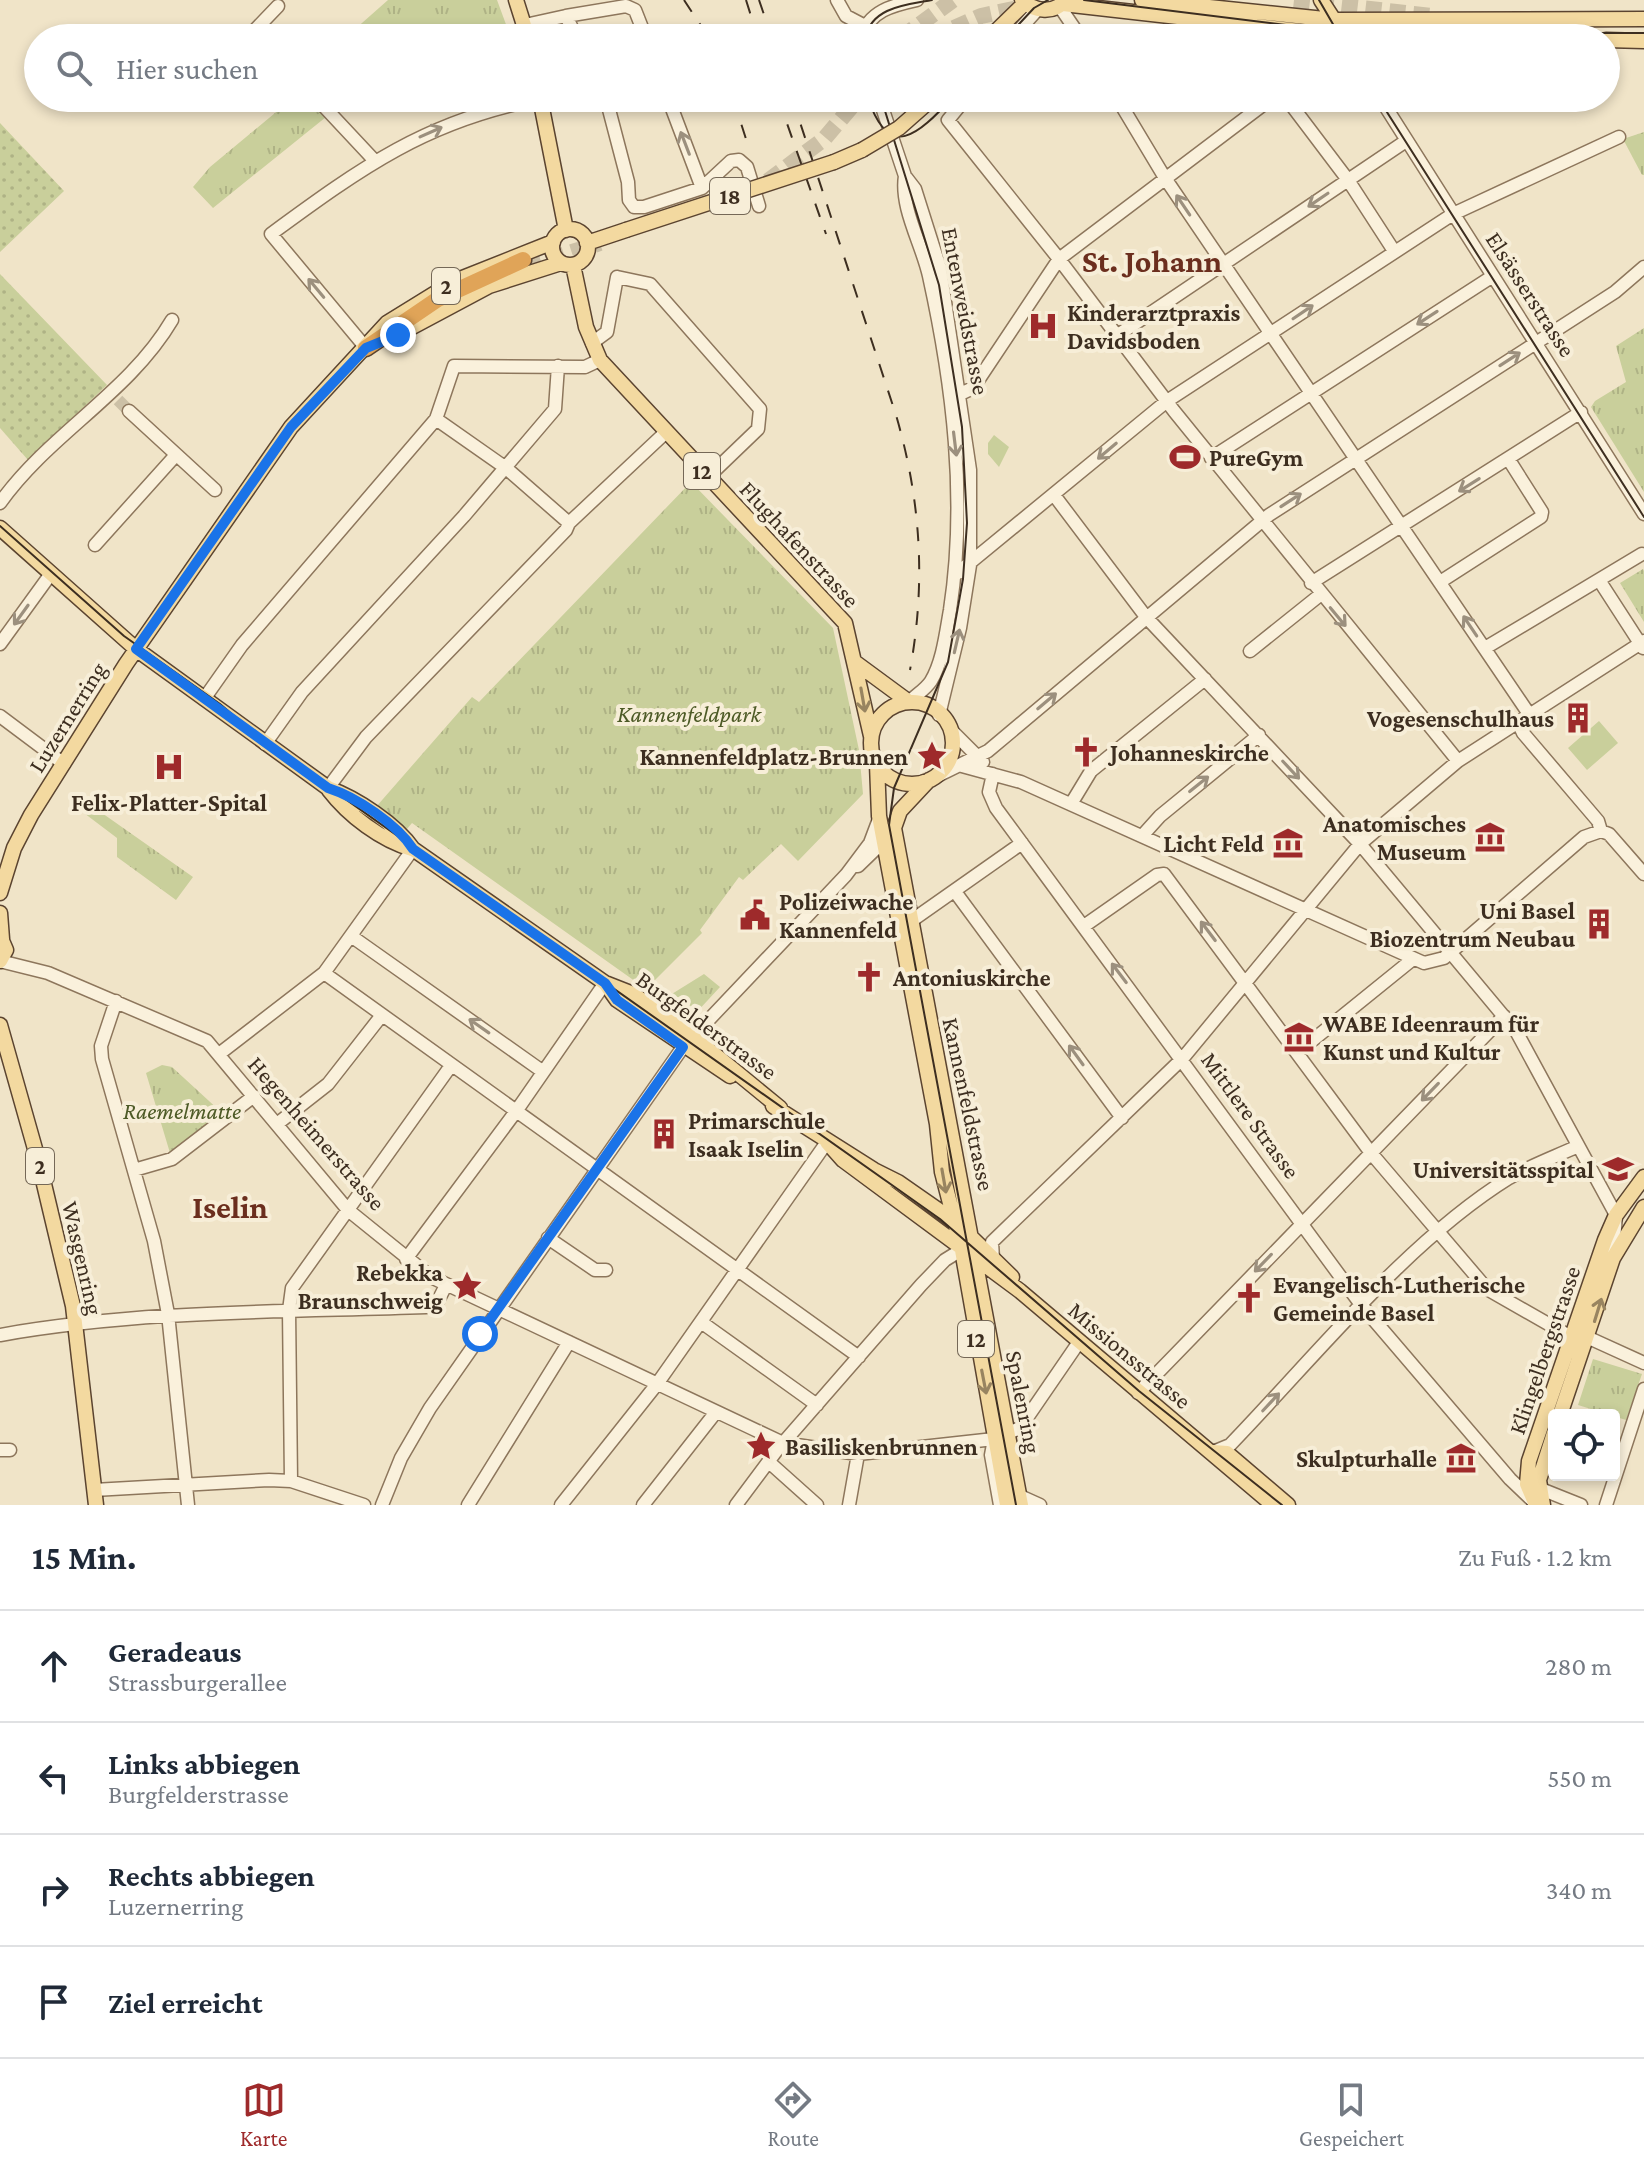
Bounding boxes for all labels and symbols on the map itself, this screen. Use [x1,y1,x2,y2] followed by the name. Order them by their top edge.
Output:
[418,124,442,139] one-way arrow
[677,131,691,156] one-way arrow
[710,178,750,214] road number: 18
[1307,192,1329,208] one-way arrow
[1175,194,1191,217] one-way arrow
[937,225,995,397] street label: Entenweidstrasse
[1481,226,1581,362] street label: Elsässerstrasse
[1082,243,1222,279] district label: St. Johann
[432,268,460,304] road number: 2
[307,278,325,299] one-way arrow
[1067,299,1241,354] place label: Kinderarztpraxis Davidsboden
[1291,304,1314,320] one-way arrow
[1026,309,1060,343] hospital icon: Kinderarztpraxis Davidsboden
[1417,310,1439,327] one-way arrow
[380,317,416,353] route end
[1498,350,1520,367] one-way arrow
[948,431,963,456] one-way arrow
[1168,440,1202,474] sports icon: PureGym
[1098,442,1118,460] one-way arrow
[1209,444,1304,471] place label: PureGym
[684,453,720,489] road number: 12
[735,475,865,613] street label: Flughafenstrasse
[1458,477,1481,493] one-way arrow
[1280,492,1302,508] one-way arrow
[13,603,30,625] one-way arrow
[1329,606,1347,626] one-way arrow
[1462,616,1478,638] one-way arrow
[950,628,965,654] one-way arrow
[22,656,112,777] street label: Luzernerring
[856,687,871,712] one-way arrow
[1037,692,1057,710] one-way arrow
[617,700,762,727] park label: Kannenfeldpark
[1561,701,1595,735] building icon: Vogesenschulhaus
[1366,705,1554,732] place label: Vogesenschulhaus
[1069,735,1103,769] church icon: Johanneskirche
[915,739,949,773] place icon: Kannenfeldplatz-Brunnen
[1107,739,1269,766] place label: Johanneskirche
[639,743,908,770] place label: Kannenfeldplatz-Brunnen
[152,750,186,784] hospital icon: Felix-Platter-Spital
[1281,760,1300,780] one-way arrow
[1188,775,1209,793] one-way arrow
[71,789,267,816] place label: Felix-Platter-Spital
[1322,810,1467,865] place label: Anatomisches Museum
[1473,820,1507,854] museum icon: Anatomisches Museum
[1271,826,1305,860] museum icon: Licht Feld
[1163,830,1264,857] place label: Licht Feld
[779,888,913,943] place label: Polizeiwache Kannenfeld
[1369,897,1575,952] place label: Uni Basel Biozentrum Neubau
[738,898,772,932] public building icon: Polizeiwache Kannenfeld
[1582,907,1616,941] building icon: Uni Basel Biozentrum Neubau
[1199,921,1216,942] one-way arrow
[852,960,886,994] church icon: Antoniuskirche
[1111,963,1128,985] one-way arrow
[892,964,1051,991] place label: Antoniuskirche
[632,965,782,1085] street label: Burgfelderstrasse
[1322,1010,1540,1065] place label: WABE Ideenraum für Kunst und Kultur
[937,1015,1001,1193] street label: Kannenfeldstrasse
[468,1018,490,1034] one-way arrow
[1282,1020,1316,1054] museum icon: WABE Ideenraum für Kunst und Kultur
[1068,1045,1084,1067] one-way arrow
[1196,1046,1306,1184] street label: Mittlere Strasse
[243,1051,391,1215] street label: Hegenheimerstrasse
[1421,1082,1440,1101] one-way arrow
[123,1097,241,1124] park label: Raemelmatte
[688,1107,825,1162] place label: Primarschule Isaak Iselin
[647,1117,681,1151] building icon: Primarschule Isaak Iselin
[26,1148,54,1184] road number: 2
[1601,1152,1635,1186] school or university icon: Universitätsspital
[1413,1156,1594,1183] place label: Universitätsspital
[938,1168,953,1193] one-way arrow
[192,1189,268,1225] district label: Iselin
[57,1199,109,1318] street label: Wasgenring
[1254,1253,1273,1272] one-way arrow
[298,1259,443,1314] place label: Rebekka Braunschweig
[1503,1262,1585,1438] street label: Klingelbergstrasse
[450,1269,484,1303] place icon: Rebekka Braunschweig
[1273,1271,1525,1326] place label: Evangelisch-Lutherische Gemeinde Basel
[1232,1281,1266,1315] church icon: Evangelisch-Lutherische Gemeinde Basel
[1063,1296,1197,1414] street label: Missionsstrasse
[1591,1297,1606,1323] one-way arrow
[462,1316,498,1352] route start
[958,1321,994,1357] road number: 12
[1001,1348,1047,1456] street label: Spalenring
[977,1369,992,1394] one-way arrow
[1262,1392,1281,1412] one-way arrow
[744,1429,778,1463] place icon: Basiliskenbrunnen
[785,1433,978,1460] place label: Basiliskenbrunnen
[1444,1441,1478,1475] museum icon: Skulpturhalle
[1296,1445,1437,1472] place label: Skulpturhalle

